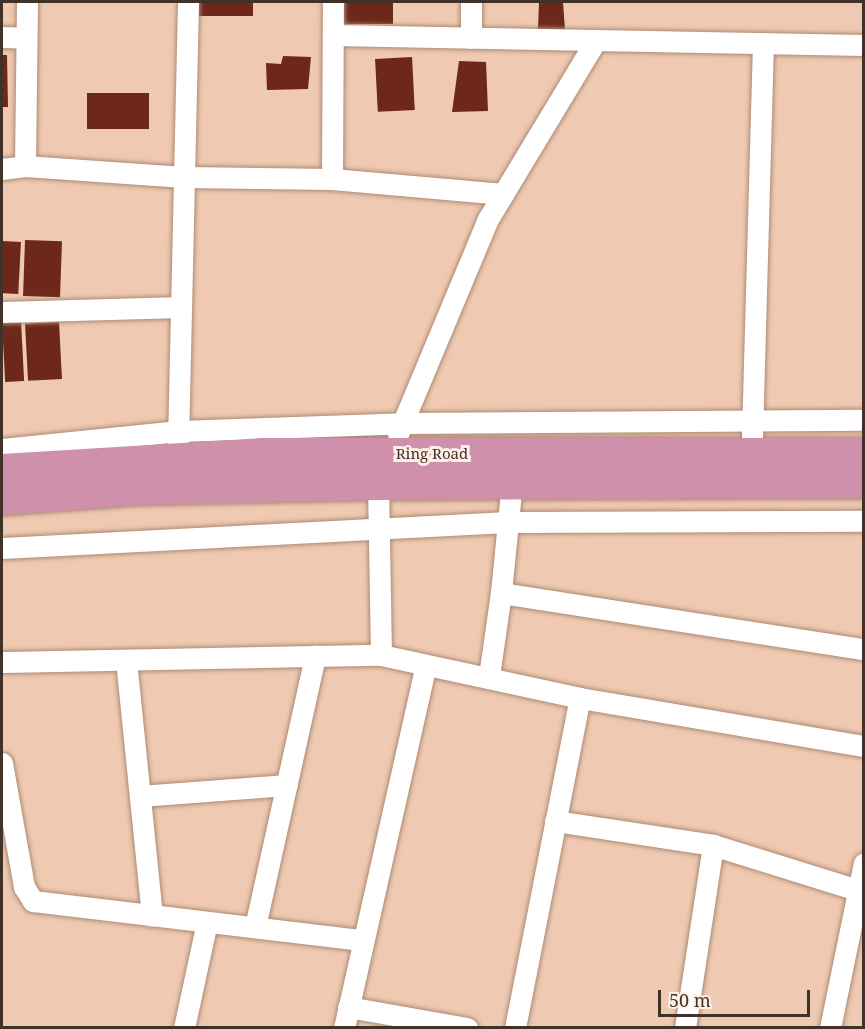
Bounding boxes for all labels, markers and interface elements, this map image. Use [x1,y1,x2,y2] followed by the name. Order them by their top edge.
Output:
[396,445,468,463] street label: Ring Road
[661,978,812,1016] scale bar
[669,988,711,1012] text: 50 m

